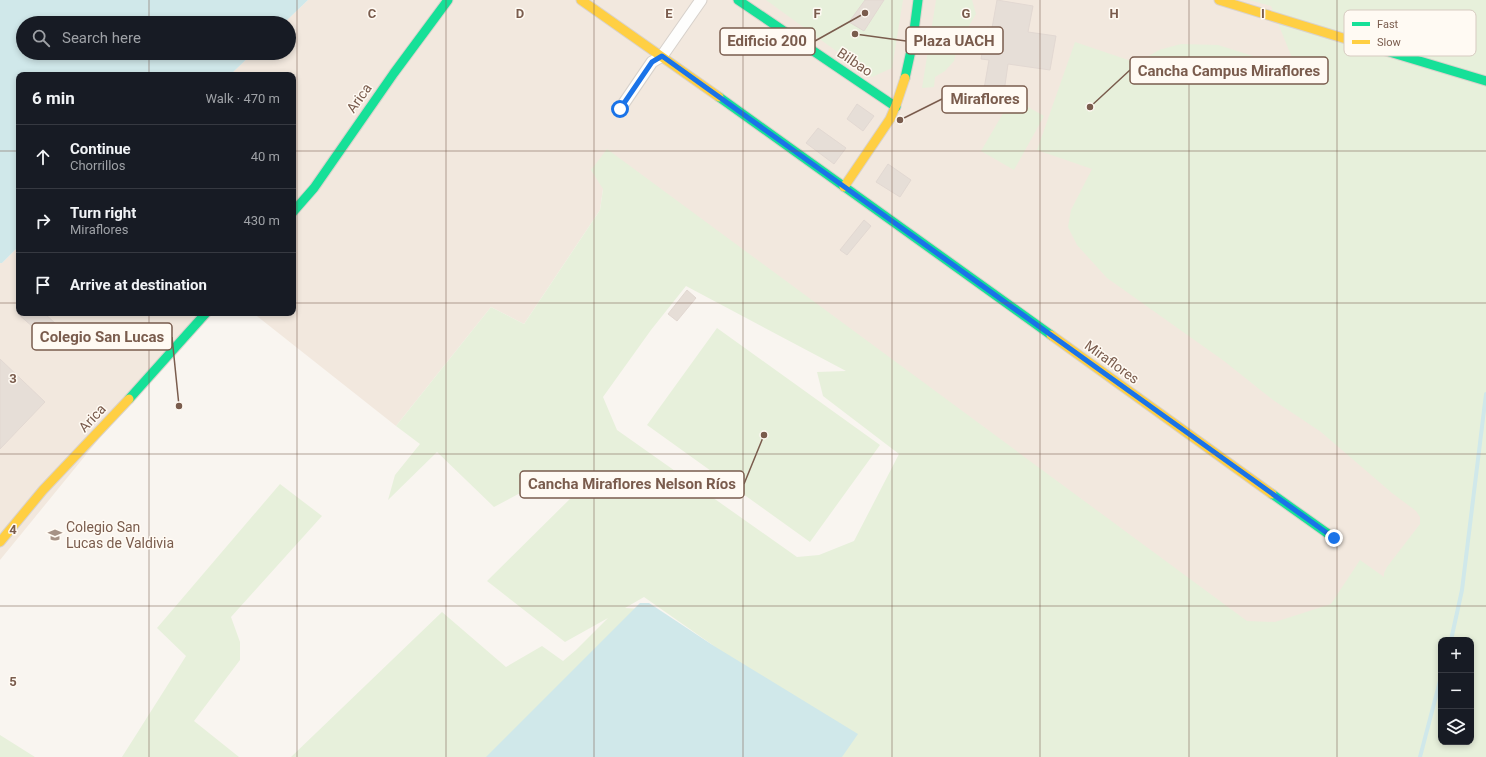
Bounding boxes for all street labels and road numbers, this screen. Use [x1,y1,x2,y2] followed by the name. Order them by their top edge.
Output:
[834,44,876,80] street label: Bilbao
[343,80,375,116] street label: Arica
[1082,337,1142,387] street label: Miraflores
[75,401,109,435] street label: Arica

